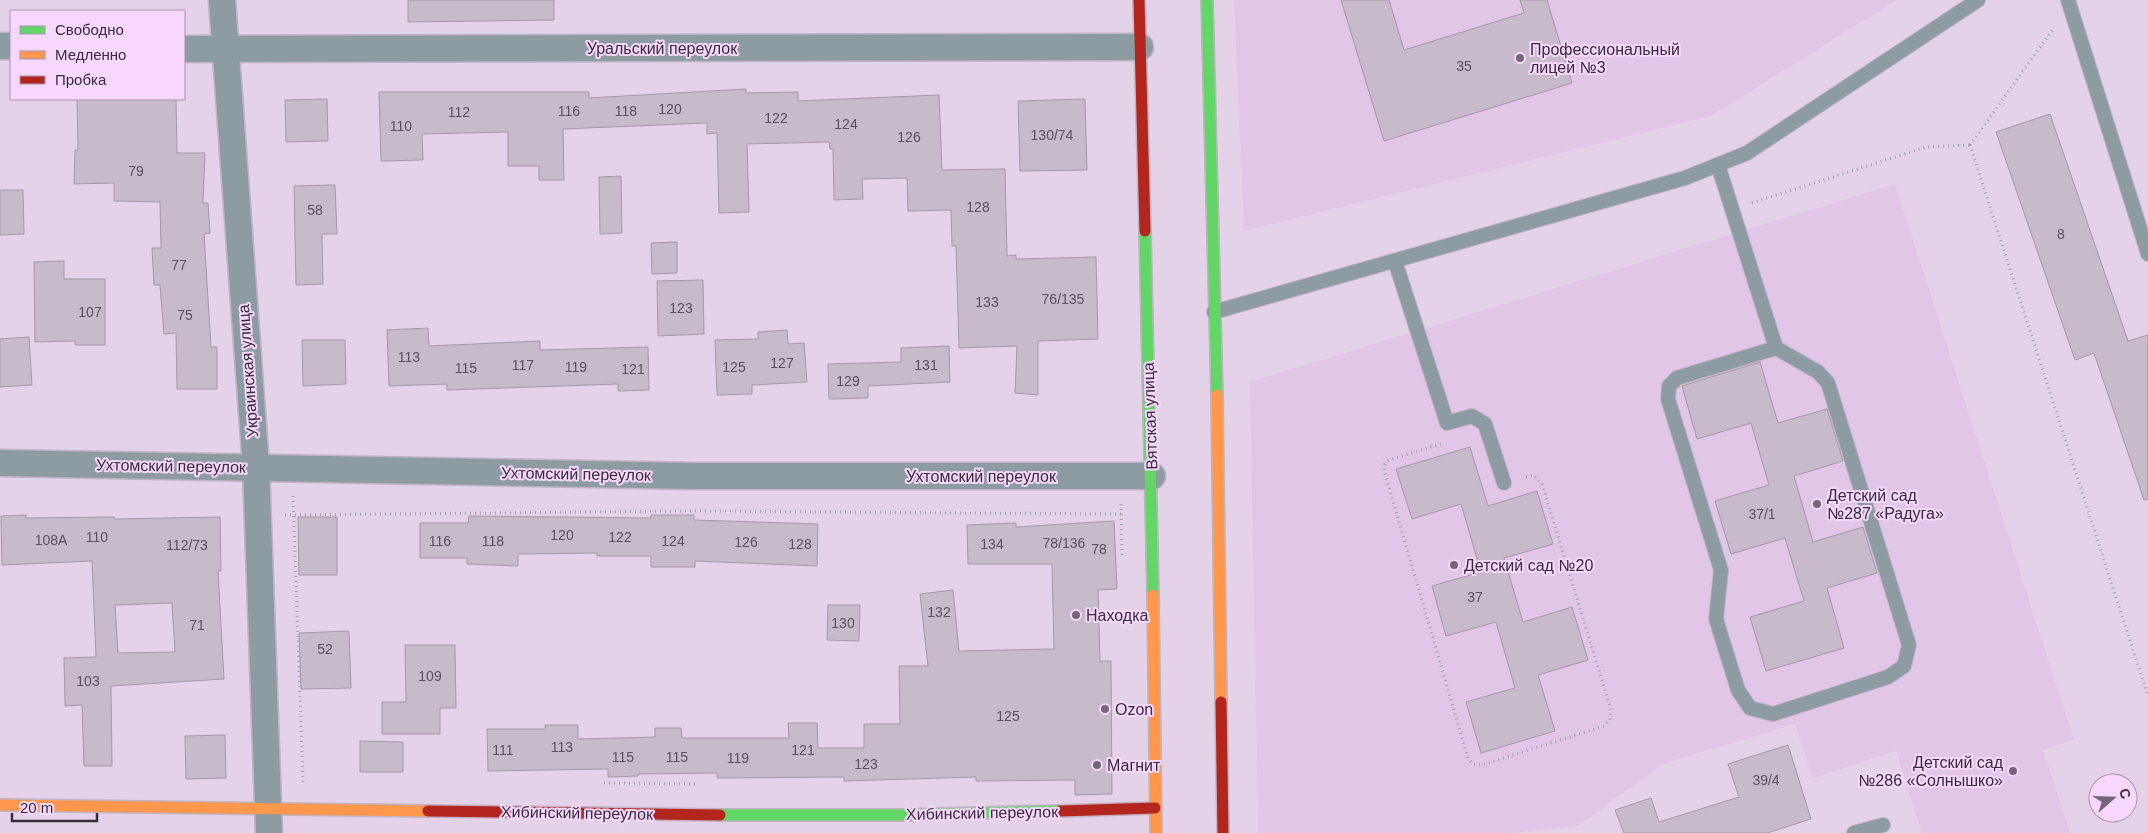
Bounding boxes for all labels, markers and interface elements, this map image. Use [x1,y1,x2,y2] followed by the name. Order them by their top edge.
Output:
[10,10,185,100] legend
[55,21,124,38] text: Свободно
[587,40,738,57] street label: Уральский переулок
[1530,41,1680,76] place label: Профессиональный лицей №3
[55,46,126,63] text: Медленно
[1514,52,1526,64] marker: Профессиональный лицей №3
[1456,58,1472,74] house number: 35
[55,71,107,88] text: Пробка
[658,101,682,117] house number: 120
[558,103,580,119] house number: 116
[615,103,637,119] house number: 118
[448,104,470,120] house number: 112
[764,110,788,126] house number: 122
[834,116,858,132] house number: 124
[390,118,412,134] house number: 110
[1031,127,1074,143] house number: 130/74
[897,129,921,145] house number: 126
[128,163,144,179] house number: 79
[966,199,990,215] house number: 128
[307,202,323,218] house number: 58
[2057,226,2065,242] house number: 8
[171,257,187,273] house number: 77
[1042,291,1085,307] house number: 76/135
[975,294,999,310] house number: 133
[669,300,693,316] house number: 123
[78,304,102,320] house number: 107
[235,304,261,438] street label: Украинская улица
[177,307,193,323] house number: 75
[398,349,420,365] house number: 113
[770,355,794,371] house number: 127
[512,357,534,373] house number: 117
[914,357,938,373] house number: 131
[565,359,587,375] house number: 119
[722,359,746,375] house number: 125
[455,360,477,376] house number: 115
[621,361,645,377] house number: 121
[1140,362,1160,470] street label: Вятская улица
[836,373,860,389] house number: 129
[96,456,247,476] street label: Ухтомский переулок
[501,464,652,484] street label: Ухтомский переулок
[906,468,1057,485] street label: Ухтомский переулок
[1827,487,1944,522] place label: Детский сад №287 «Радуга»
[1811,498,1823,510] marker: Детский сад №287 «Радуга»
[1748,506,1776,522] house number: 37/1
[550,527,574,543] house number: 120
[86,529,108,545] house number: 110
[608,529,632,545] house number: 122
[35,532,68,548] house number: 108А
[429,533,451,549] house number: 116
[482,533,504,549] house number: 118
[661,533,685,549] house number: 124
[734,534,758,550] house number: 126
[1043,535,1086,551] house number: 78/136
[788,536,812,552] house number: 128
[980,536,1004,552] house number: 134
[166,537,208,553] house number: 112/73
[1091,541,1107,557] house number: 78
[1464,557,1593,574] place label: Детский сад №20
[1448,559,1460,571] marker: Детский сад №20
[1467,589,1483,605] house number: 37
[927,604,951,620] house number: 132
[1086,607,1149,624] place label: Находка
[1070,609,1082,621] marker: Находка
[831,615,855,631] house number: 130
[189,617,205,633] house number: 71
[317,641,333,657] house number: 52
[418,668,442,684] house number: 109
[76,673,100,689] house number: 103
[1115,701,1153,718] place label: Ozon
[1099,703,1111,715] marker: Ozon
[996,708,1020,724] house number: 125
[551,739,573,755] house number: 113
[492,742,514,758] house number: 111
[791,742,815,758] house number: 121
[612,749,634,765] house number: 115
[666,749,688,765] house number: 115
[727,750,749,766] house number: 119
[1858,754,2004,789] place label: Детский сад №286 «Солнышко»
[854,756,878,772] house number: 123
[1107,757,1161,774] place label: Магнит
[1091,759,1103,771] marker: Магнит
[2007,765,2019,777] marker: Детский сад №286 «Солнышко»
[1752,772,1780,788] house number: 39/4
[2088,773,2138,823] north arrow
[2116,786,2134,801] text: С
[12,790,98,822] scale bar
[20,799,53,816] text: 20 m
[501,803,654,823] street label: Хибинский переулок
[906,803,1059,823] street label: Хибинский переулок

